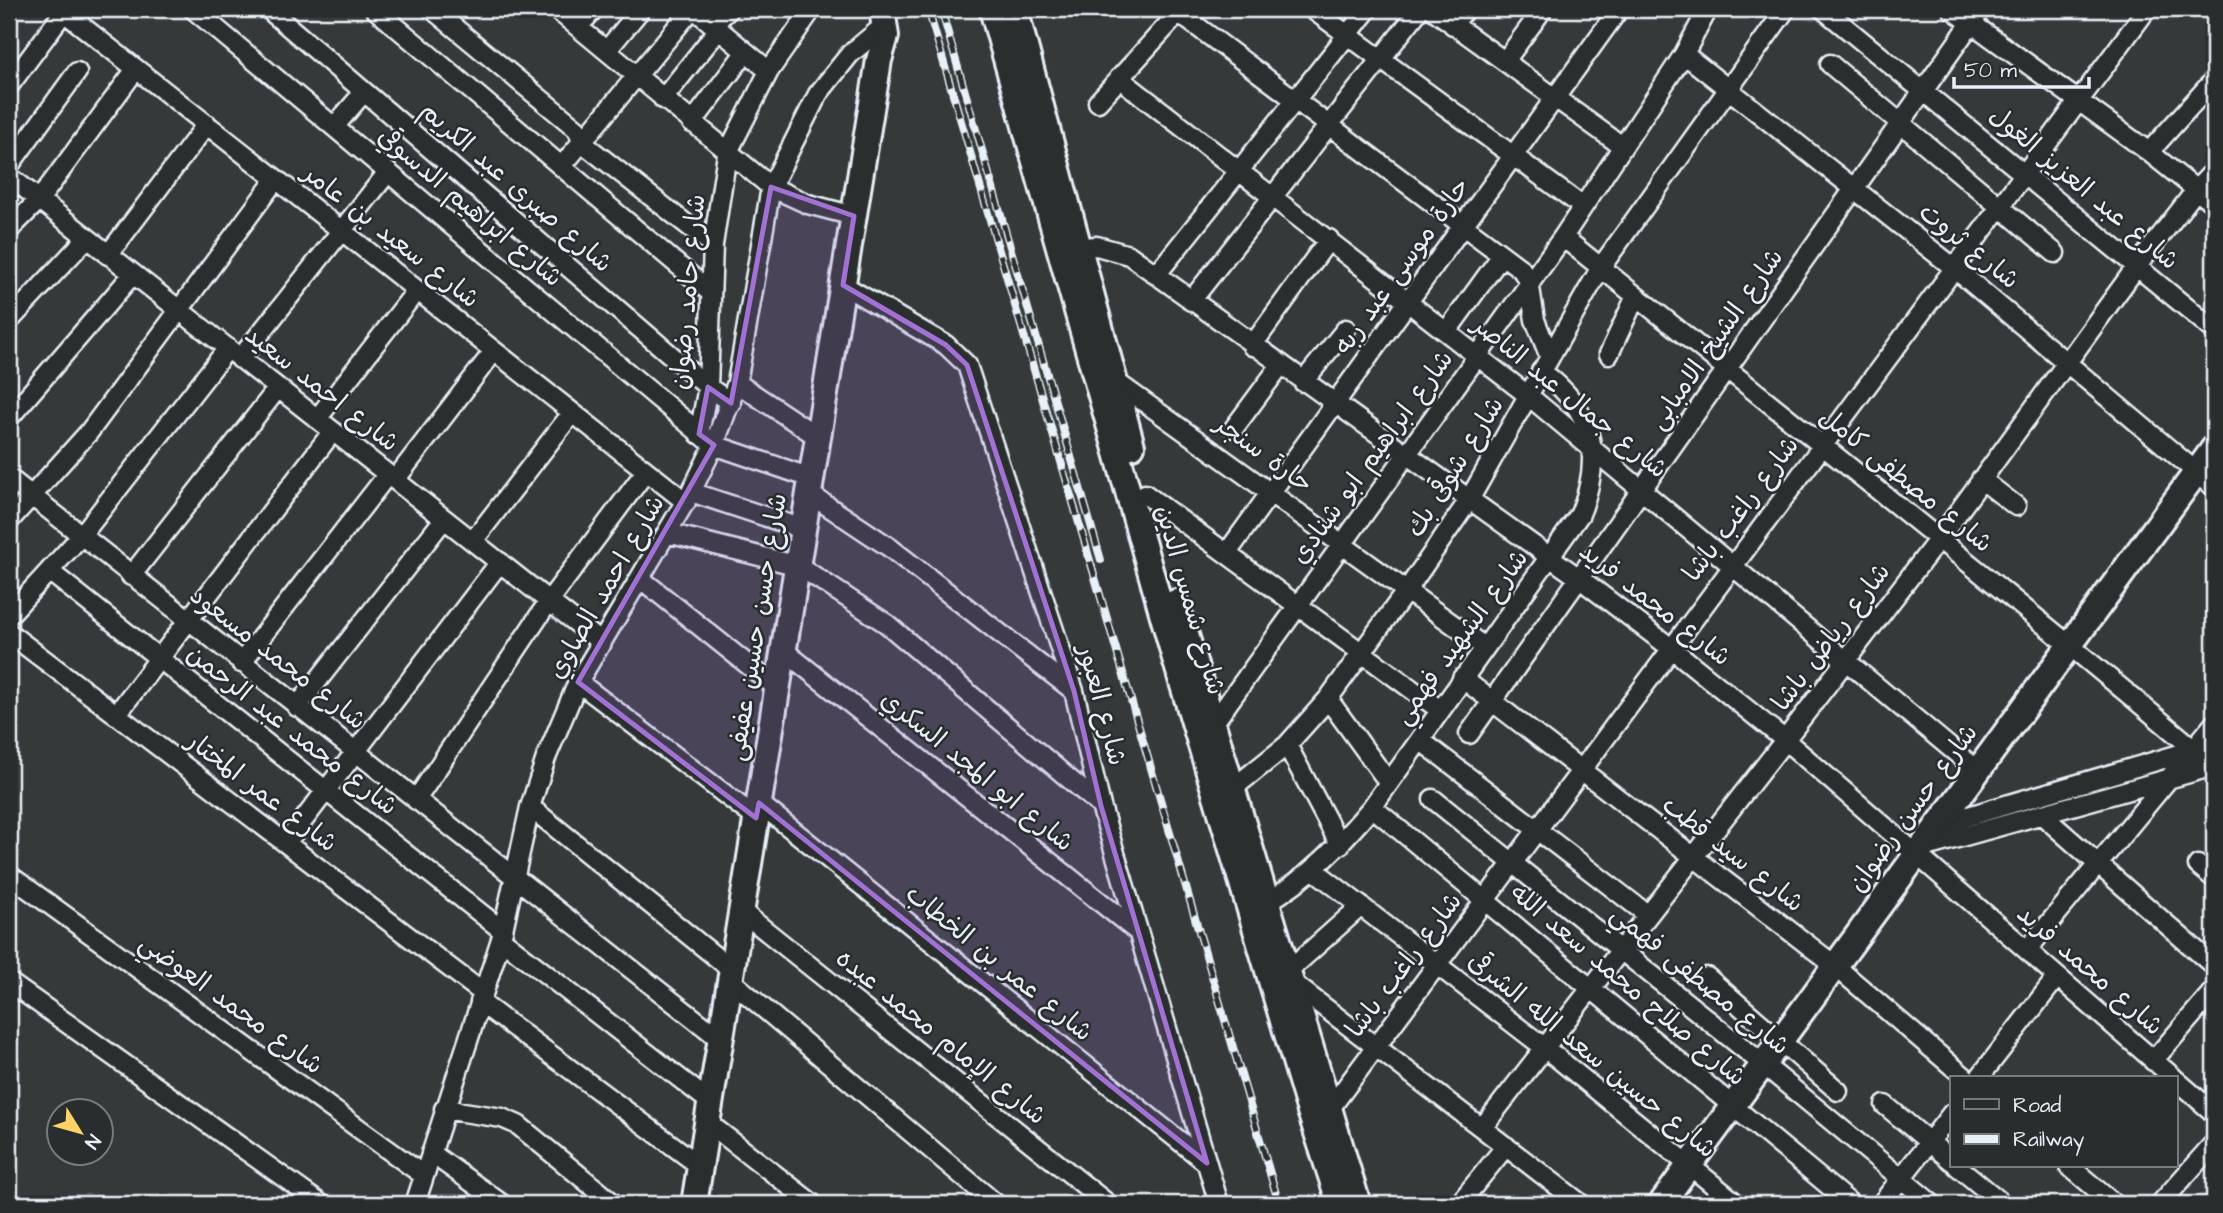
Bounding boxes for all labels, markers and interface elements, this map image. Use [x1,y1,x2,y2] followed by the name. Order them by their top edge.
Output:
[1954,46,2088,90] scale bar
[1964,56,2018,85] text: 50 m
[411,93,620,282] street label: شارع صبرى عبد الكريم
[1981,98,2187,278] street label: شارع عبد العزيز الغول
[369,119,570,296] street label: شارع ابراهيم الدسوقي
[293,154,487,317] street label: شارع سعيد بن عامر
[1325,170,1479,362] street label: حارة موسى عبد ربه
[662,193,714,391] street label: شارع حامد رضوان
[1911,194,2027,298] street label: شارع ثروت
[1640,241,1792,437] street label: شارع الشيخ الامبابى
[1463,306,1675,487] street label: شارع جمال عبد الناصر
[237,317,407,461] street label: شارع احمد سعيد
[1282,343,1463,572] street label: شارع ابراهيم ابو شنادي
[1397,390,1513,544] street label: شارع شوقى بك
[1812,399,2000,561] street label: شارع مصطفى كامل
[1206,405,1320,502] street label: حارة سنجر
[1674,429,1808,589] street label: شارع راغب باشا
[539,488,673,686] street label: شارع احمد الصاوي
[718,490,796,764] street label: شارع حسن حسين عفيفى
[1146,501,1234,699] street label: شارع شمس الدين
[1571,533,1739,675] street label: شارع محمد فريد
[1385,542,1540,735] street label: شارع الشهيد فهمي
[1763,555,1899,719] street label: شارع رياض باشا
[182,578,374,738] street label: شارع محمد مسعود
[179,636,405,824] street label: شارع محمد عبد الرحمن
[1068,639,1135,769] street label: شارع العبور
[873,682,1081,860] street label: شارع ابو المجد السكري
[1840,716,1986,900] street label: شارع حسن رضوان
[177,722,345,861] street label: شارع عمر المختار
[1654,787,1812,921] street label: شارع سيد قطب
[1502,875,1754,1095] street label: شارع صلاح محمد سعد الله
[898,876,1100,1050] street label: شارع عمر بن الخطاب
[1337,885,1471,1045] street label: شارع راغب باشا
[1600,896,1797,1067] street label: شارع مصطفى فهمي
[2009,896,2171,1044] street label: شارع محمد فريد
[129,925,330,1086] street label: شارع محمد العوضي
[827,941,1054,1134] street label: شارع الإمام محمد عبده
[1460,943,1724,1167] street label: شارع حسين سعد الله الشرقى
[1950,1076,2178,1168] legend
[2013,1091,2061,1120] text: Road
[46,1098,116,1168] north arrow
[2013,1125,2085,1156] text: Railway
[78,1128,107,1154] text: N

